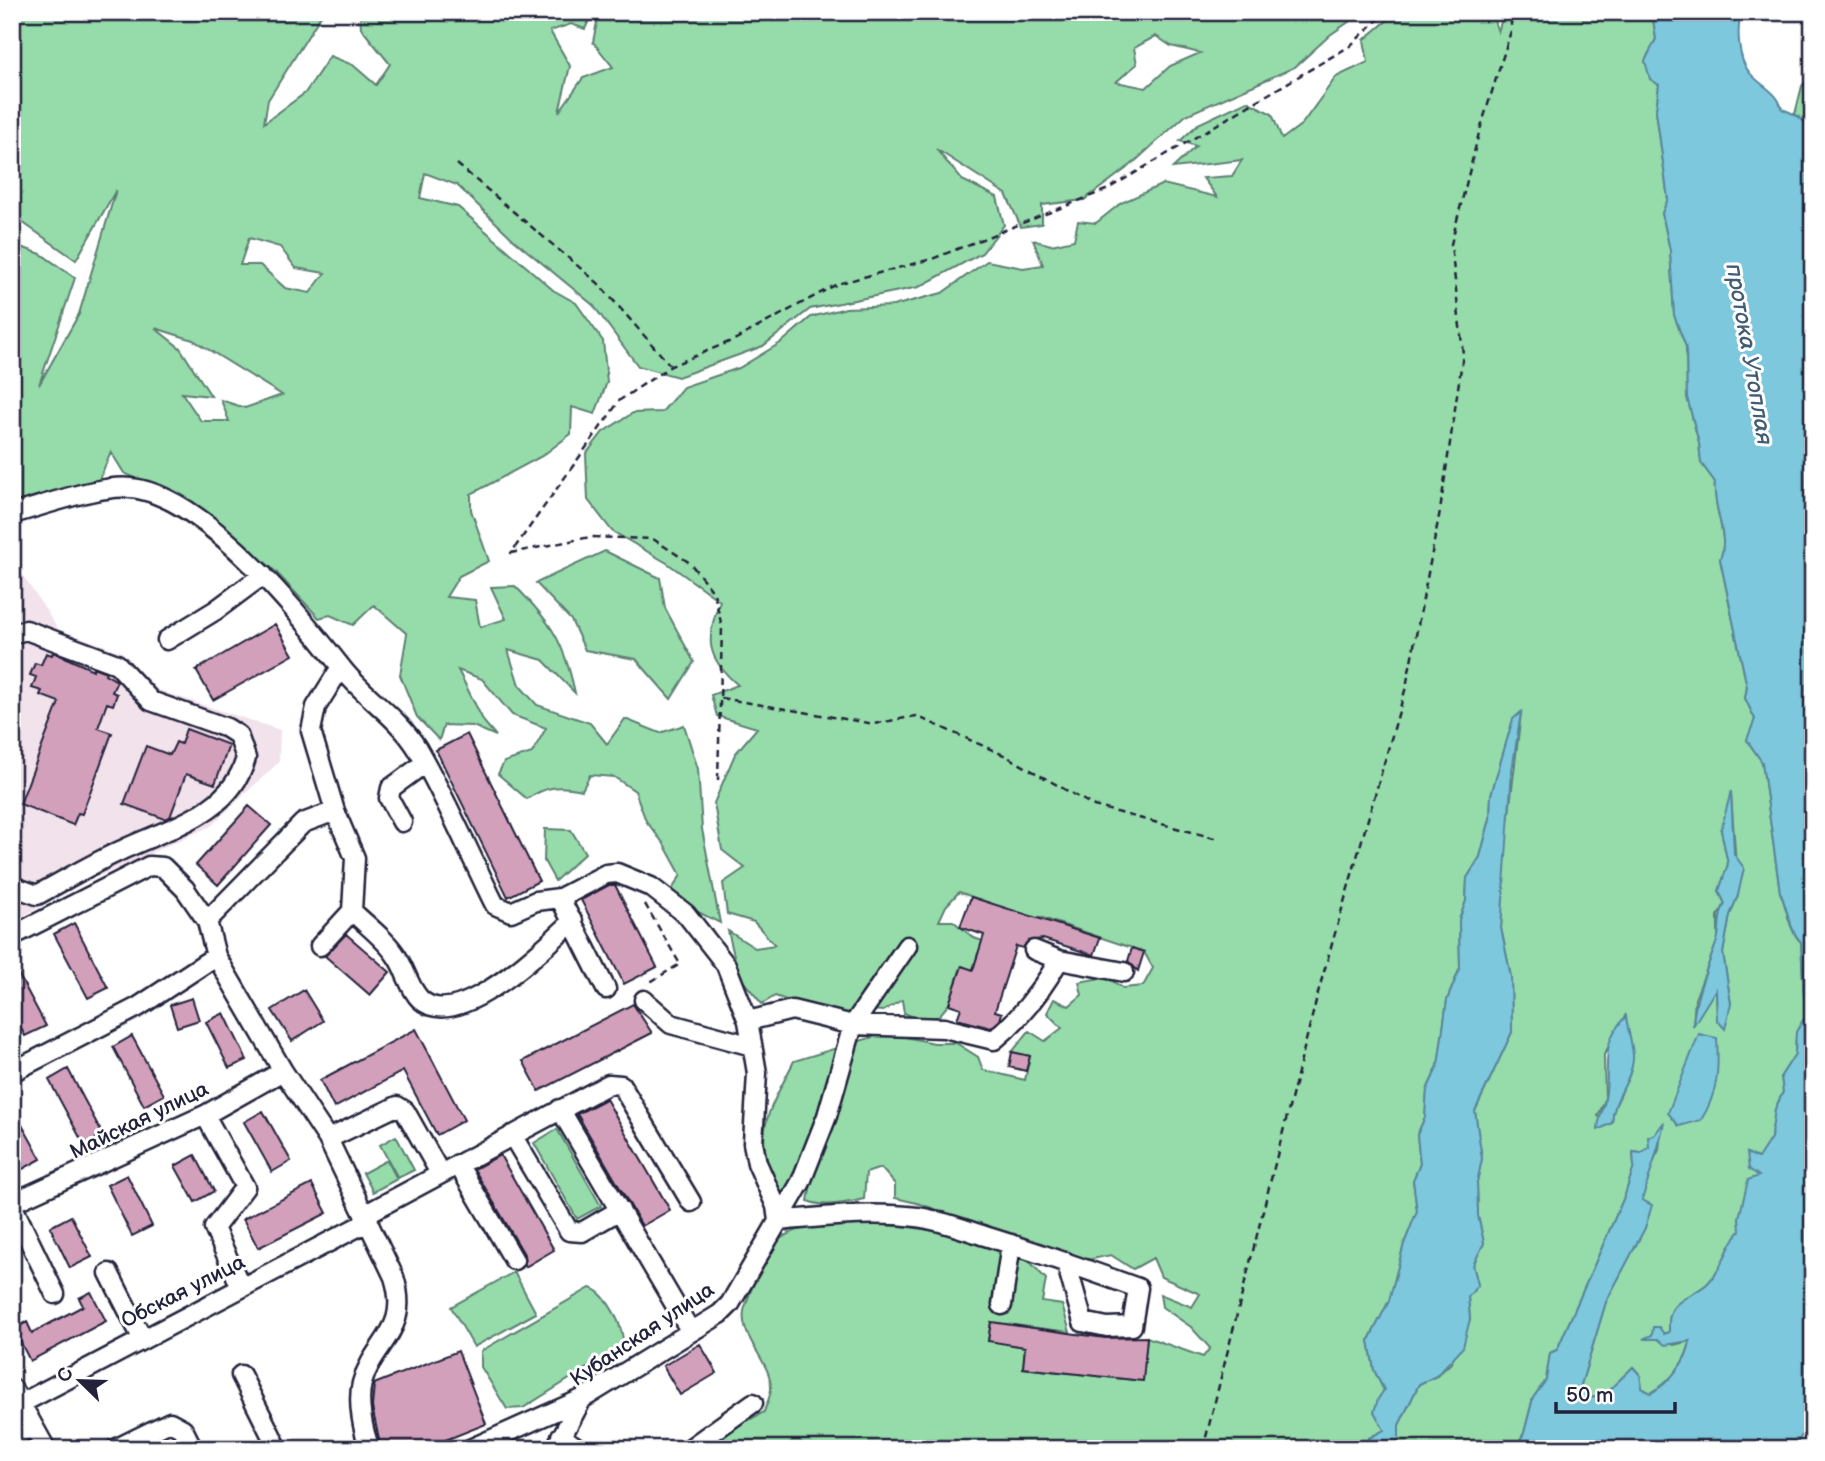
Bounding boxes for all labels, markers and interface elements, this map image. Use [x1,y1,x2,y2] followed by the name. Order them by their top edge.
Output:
[1719,261,1779,447] water label: протока Утоплая
[66,1076,213,1165] street label: Майская улица
[117,1249,250,1333] street label: Обская улица
[566,1277,719,1392] street label: Кубанская улица
[46,1346,116,1416] north arrow
[53,1364,79,1386] text: С
[1556,1370,1674,1414] scale bar
[1566,1383,1613,1408] text: 50 m

